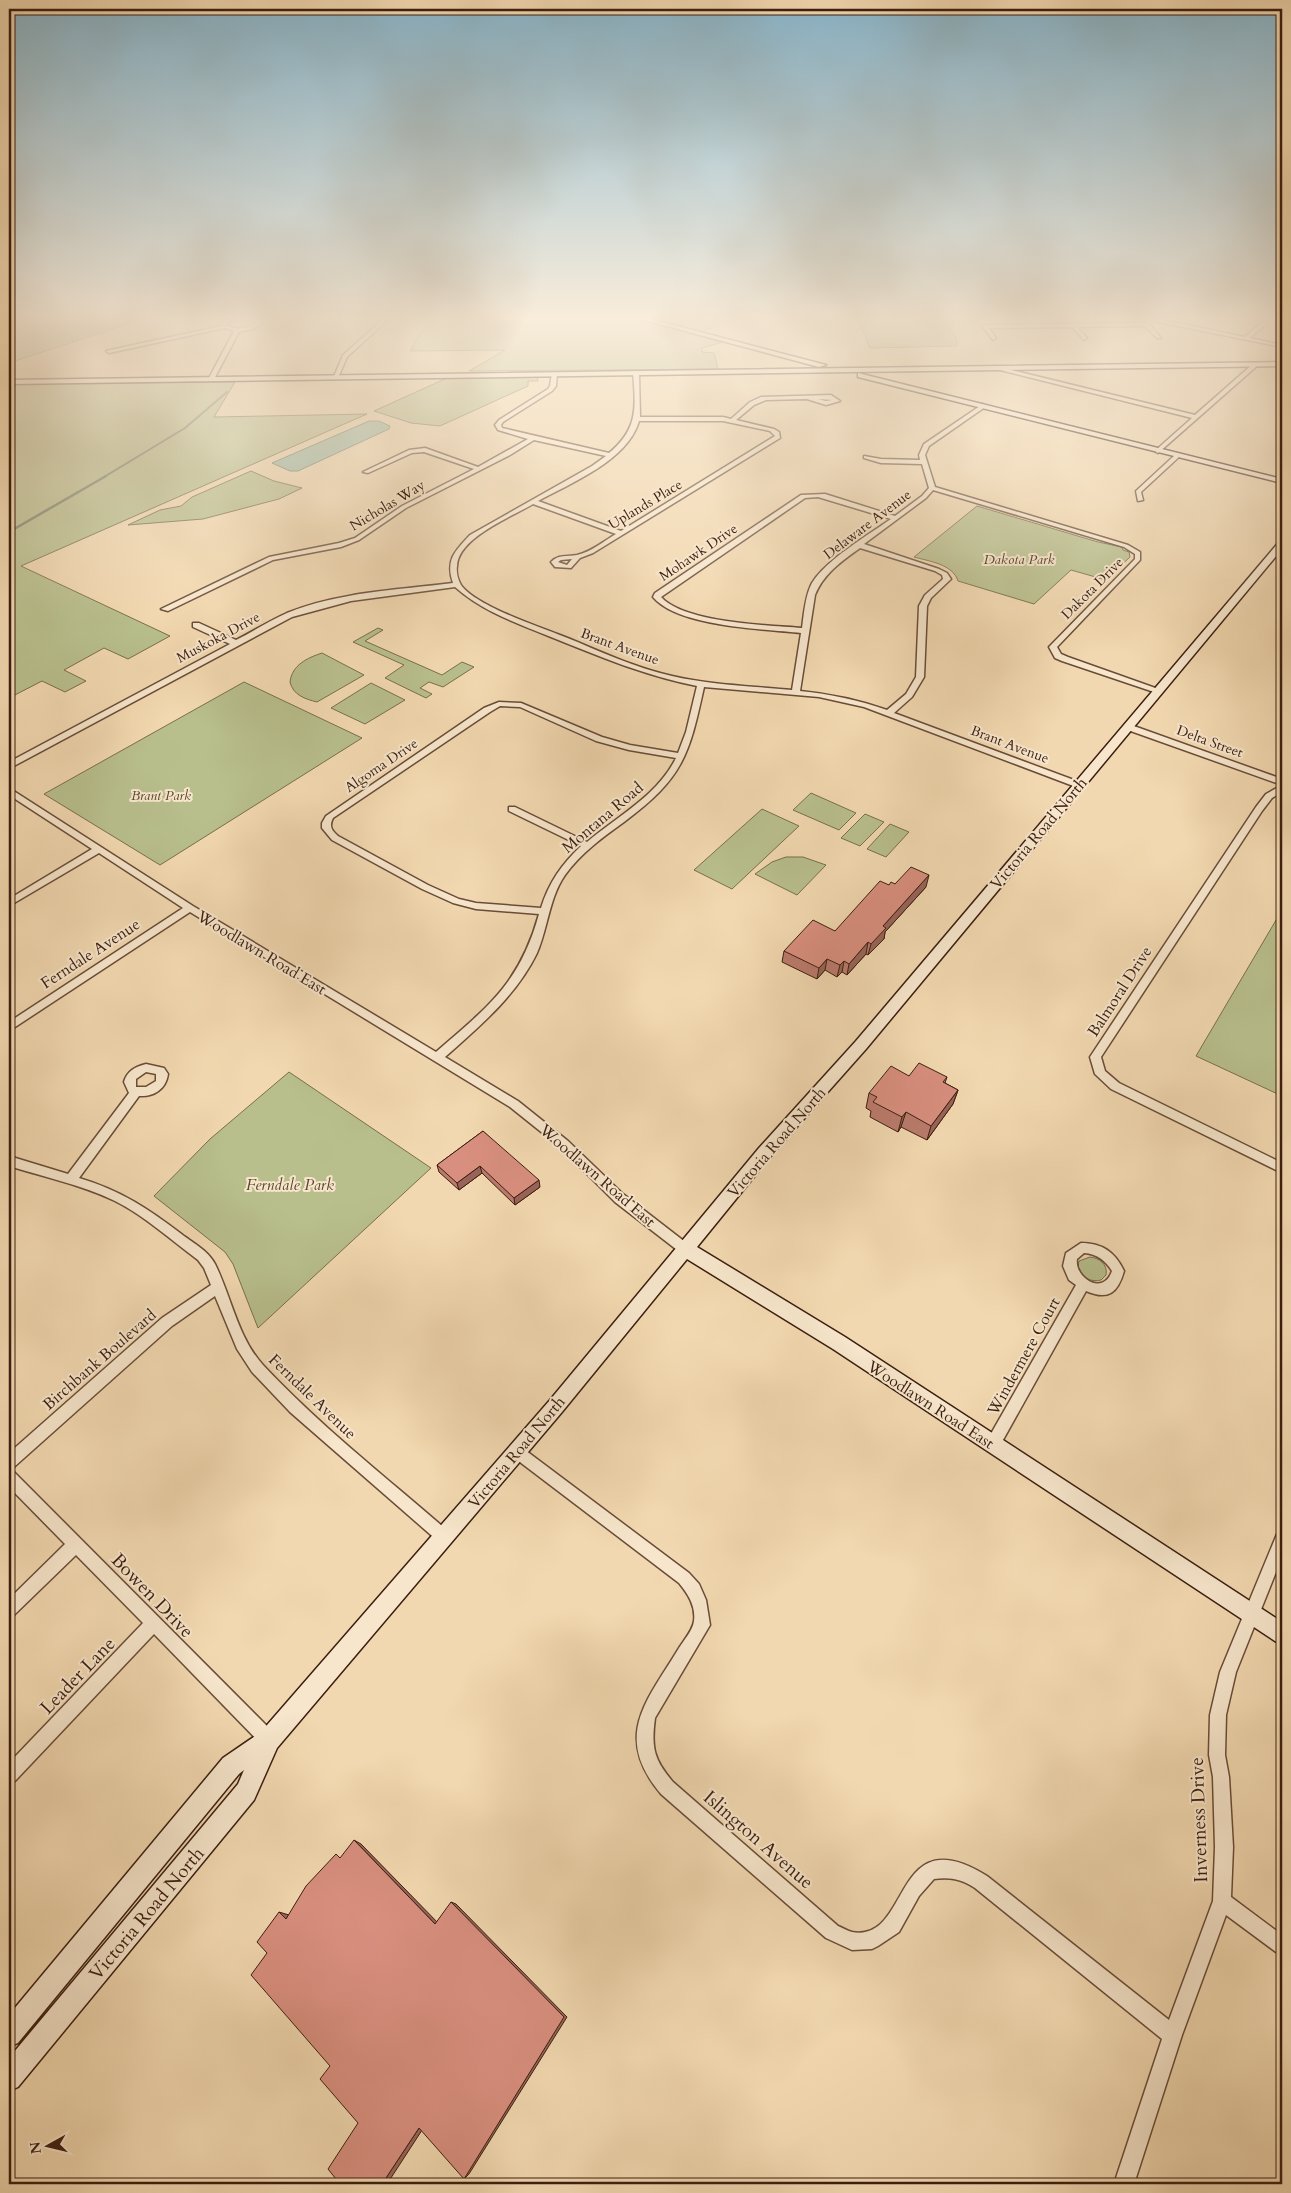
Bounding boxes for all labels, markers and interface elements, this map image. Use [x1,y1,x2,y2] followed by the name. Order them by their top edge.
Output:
[346,475,429,535] street label: Nicholas Way
[605,475,686,534] street label: Uplands Place
[820,485,915,564] street label: Delaware Avenue
[655,519,741,586] street label: Mohawk Drive
[983,550,1055,569] park label: Dakota Park
[1057,553,1128,624] street label: Dakota Drive
[173,608,263,667] street label: Muskoka Drive
[578,623,662,669] street label: Brant Avenue
[968,721,1052,768] street label: Brant Avenue
[1174,721,1246,762] street label: Delta Street
[341,734,422,797] street label: Algoma Drive
[985,773,1092,894] street label: Victoria Road North
[557,777,648,858] street label: Montana Road
[131,786,191,805] park label: Brant Park
[192,905,330,1000] street label: Woodlawn Road East
[37,913,144,994] street label: Ferndale Avenue
[1082,942,1157,1041] street label: Balmoral Drive
[722,1082,831,1203] street label: Victoria Road North
[534,1118,660,1232] street label: Woodlawn Road East
[246,1174,334,1196] park label: Ferndale Park
[982,1294,1065,1420] street label: Windermere Court
[38,1304,161,1415] street label: Birchbank Boulevard
[264,1349,361,1444] street label: Ferndale Avenue
[862,1355,998,1454] street label: Woodlawn Road East
[463,1392,570,1513] street label: Victoria Road North
[105,1547,199,1644] street label: Bowen Drive
[34,1631,121,1720] street label: Leader Lane
[1184,1757,1214,1883] street label: Inverness Drive
[698,1785,819,1895] street label: Islington Avenue
[83,1841,211,1986] street label: Victoria Road North
[22,2120,72,2170] north arrow
[25,2140,46,2155] text: N

